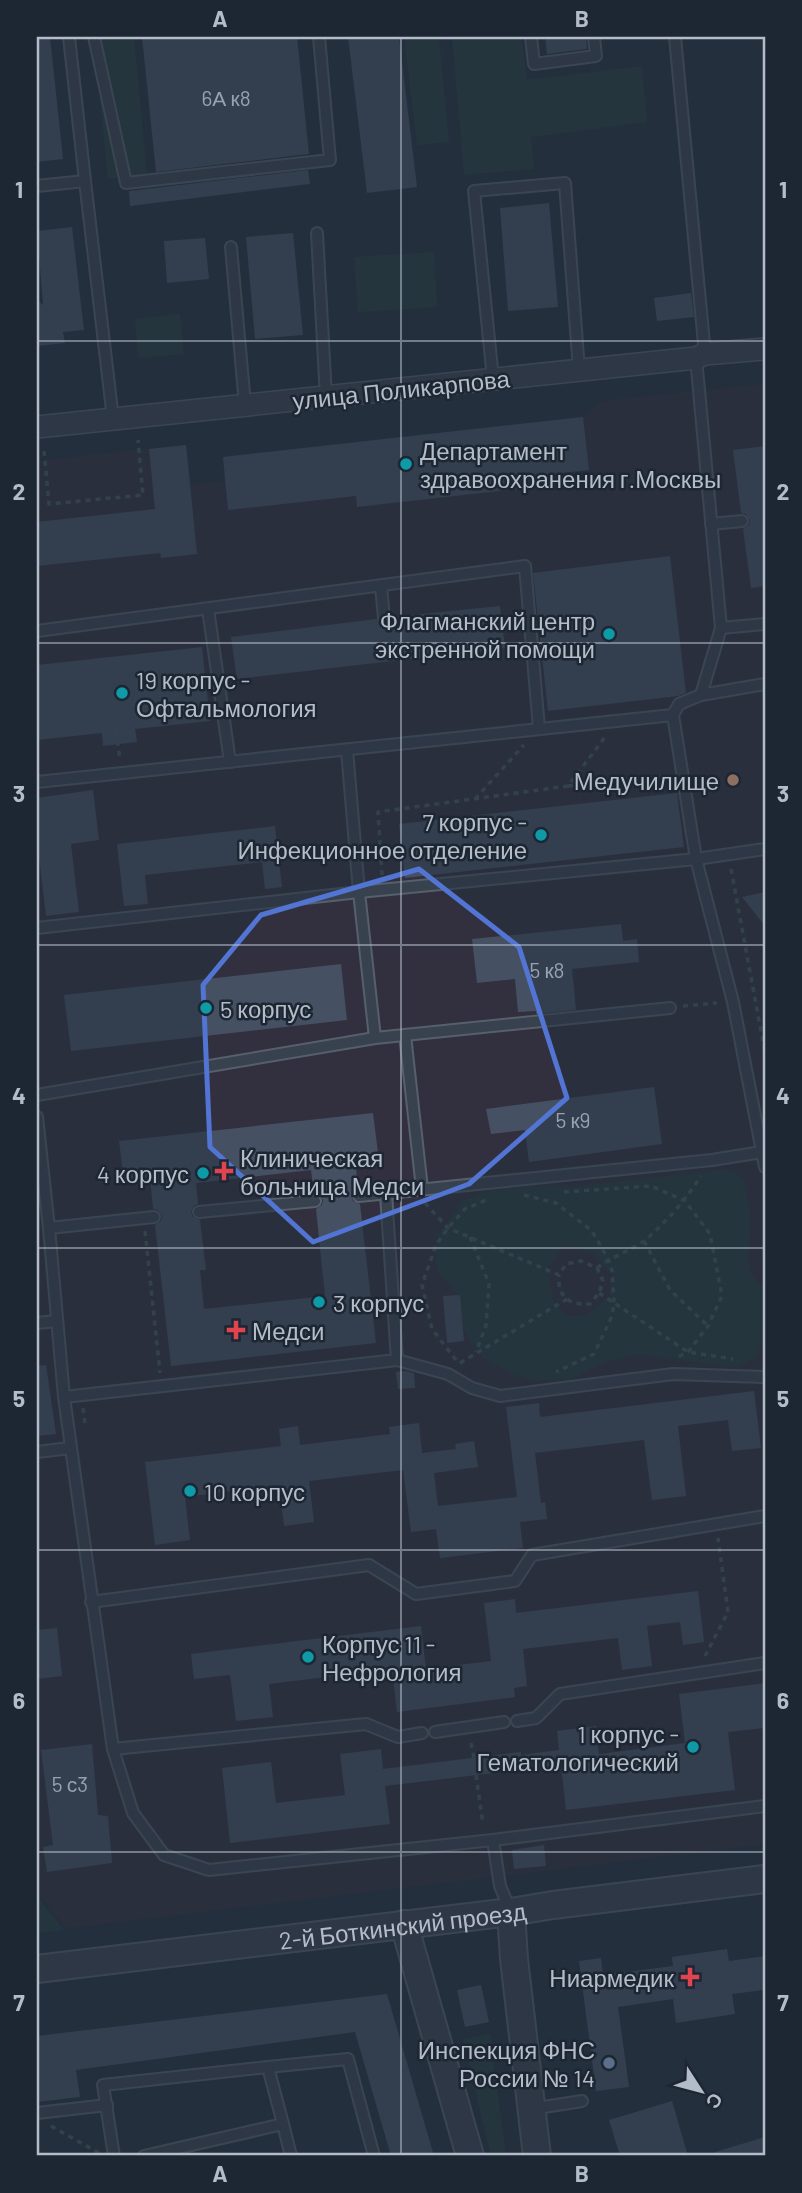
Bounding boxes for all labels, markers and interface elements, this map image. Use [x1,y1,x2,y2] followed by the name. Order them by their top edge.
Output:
[212,4,228,32] text: A
[575,4,589,32] text: B
[201,85,251,110] house number: 6А к8
[15,175,23,203] text: 1
[779,175,787,203] text: 1
[291,363,512,415] street label: улица Поликарпова
[420,436,721,493] place label: Департамент здравоохранения г.Москвы
[398,456,414,472] marker: Департамент здравоохранения г.Москвы
[13,477,25,505] text: 2
[777,477,789,505] text: 2
[375,606,595,663] place label: Флагманский центр экстренной помощи
[601,626,617,642] marker: Флагманский центр экстренной помощи
[136,665,317,722] place label: 19 корпус - Офтальмология
[114,685,130,701] marker: 19 корпус - Офтальмология
[574,766,719,795] place label: Медучилище
[725,772,741,788] marker: Медучилище
[13,779,25,807] text: 3
[777,779,789,807] text: 3
[237,807,527,864] place label: 7 корпус - Инфекционное отделение
[533,827,549,843] marker: 7 корпус - Инфекционное отделение
[529,957,565,982] house number: 5 к8
[220,994,311,1023] place label: 5 корпус
[198,1000,214,1016] marker: 5 корпус
[12,1081,26,1109] text: 4
[776,1081,790,1109] text: 4
[555,1107,591,1132] house number: 5 к9
[240,1143,424,1200] place label: Клиническая больница Медси
[97,1159,189,1188] place label: 4 корпус
[214,1161,234,1181] marker: Клиническая больница Медси
[195,1165,211,1181] marker: 4 корпус
[333,1288,424,1317] place label: 3 корпус
[311,1294,327,1310] marker: 3 корпус
[252,1316,325,1345] place label: Медси
[226,1320,246,1340] marker: Медси
[13,1384,25,1412] text: 5
[777,1384,789,1412] text: 5
[204,1477,305,1506] place label: 10 корпус
[182,1483,198,1499] marker: 10 корпус
[322,1629,461,1686] place label: Корпус 11 - Нефрология
[300,1649,316,1665] marker: Корпус 11 - Нефрология
[13,1686,25,1714] text: 6
[777,1686,789,1714] text: 6
[476,1719,679,1776] place label: 1 корпус - Гематологический
[685,1739,701,1755] marker: 1 корпус - Гематологический
[52,1771,88,1796] house number: 5 с3
[277,1895,528,1954] street label: 2-й Боткинский проезд
[549,1963,674,1992] place label: Ниармедик
[680,1967,700,1987] marker: Ниармедик
[13,1988,25,2016] text: 7
[777,1988,789,2016] text: 7
[418,2035,595,2092] place label: Инспекция ФНС России № 14
[601,2055,617,2071] marker: Инспекция ФНС России № 14
[666,2056,736,2126] north arrow
[702,2089,728,2114] text: С
[212,2159,228,2187] text: A
[575,2159,589,2187] text: B

